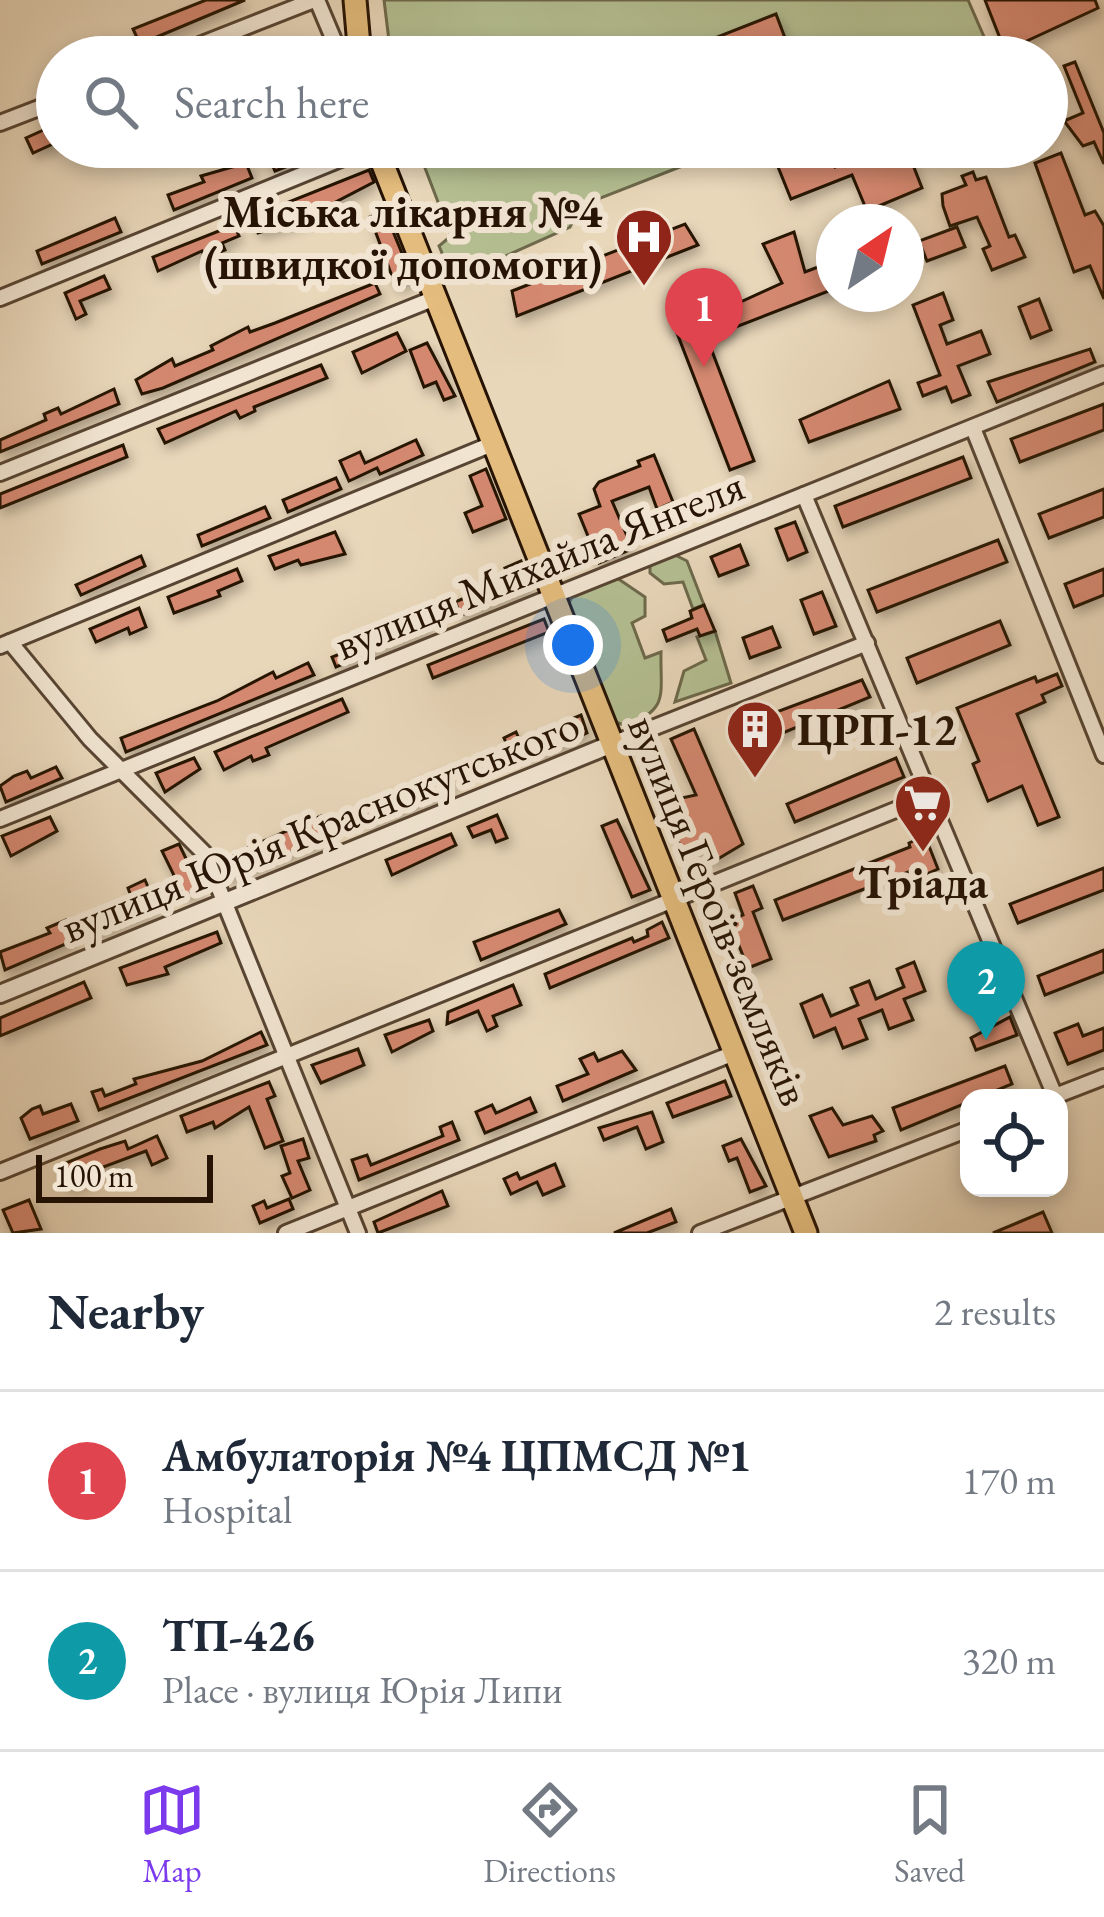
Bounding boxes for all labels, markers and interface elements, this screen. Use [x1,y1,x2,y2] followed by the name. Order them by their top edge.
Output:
[36,36,1068,168] search box
[78,69,144,135] icon: search
[174,73,369,131] text: Search here
[204,182,603,292] place label: Міська лікарня №4 (швидкої допомоги)
[816,204,924,312] north arrow
[613,206,675,288] hospital icon: Міська лікарня №4 (швидкої допомоги)
[665,268,743,367] pin: 1
[326,455,752,673] street label: вулиця Михайла Янгеля
[543,615,603,675] your location
[52,694,588,956] street label: вулиця Юрія Краснокутського
[724,698,786,780] building icon: ЦРП-12
[797,700,957,758] place label: ЦРП-12
[615,706,825,1114] street label: вулиця Героїв-земляків
[892,772,954,854] supermarket icon: Тріада
[858,853,988,911] place label: Тріада
[947,941,1025,1040] pin: 2
[960,1089,1068,1197] map controls
[960,1089,1068,1197] button: locate
[36,1149,213,1202] scale bar
[54,1154,134,1197] text: 100 m
[48,1278,204,1344] text: Nearby
[934,1286,1056,1337] text: 2 results
[162,1426,752,1484] text: Амбулаторія №4 ЦПМСД №1
[77,1455,97,1506] text: 1
[962,1455,1056,1506] text: 170 m
[162,1484,292,1535] text: Hospital
[162,1606,314,1664] text: ТП-426
[77,1635,97,1686] text: 2
[962,1635,1056,1686] text: 320 m
[162,1664,563,1715] text: Place · вулиця Юрія Липи
[139,1777,205,1892] tab: Map
[483,1777,616,1892] tab: Directions
[894,1777,965,1892] tab: Saved

